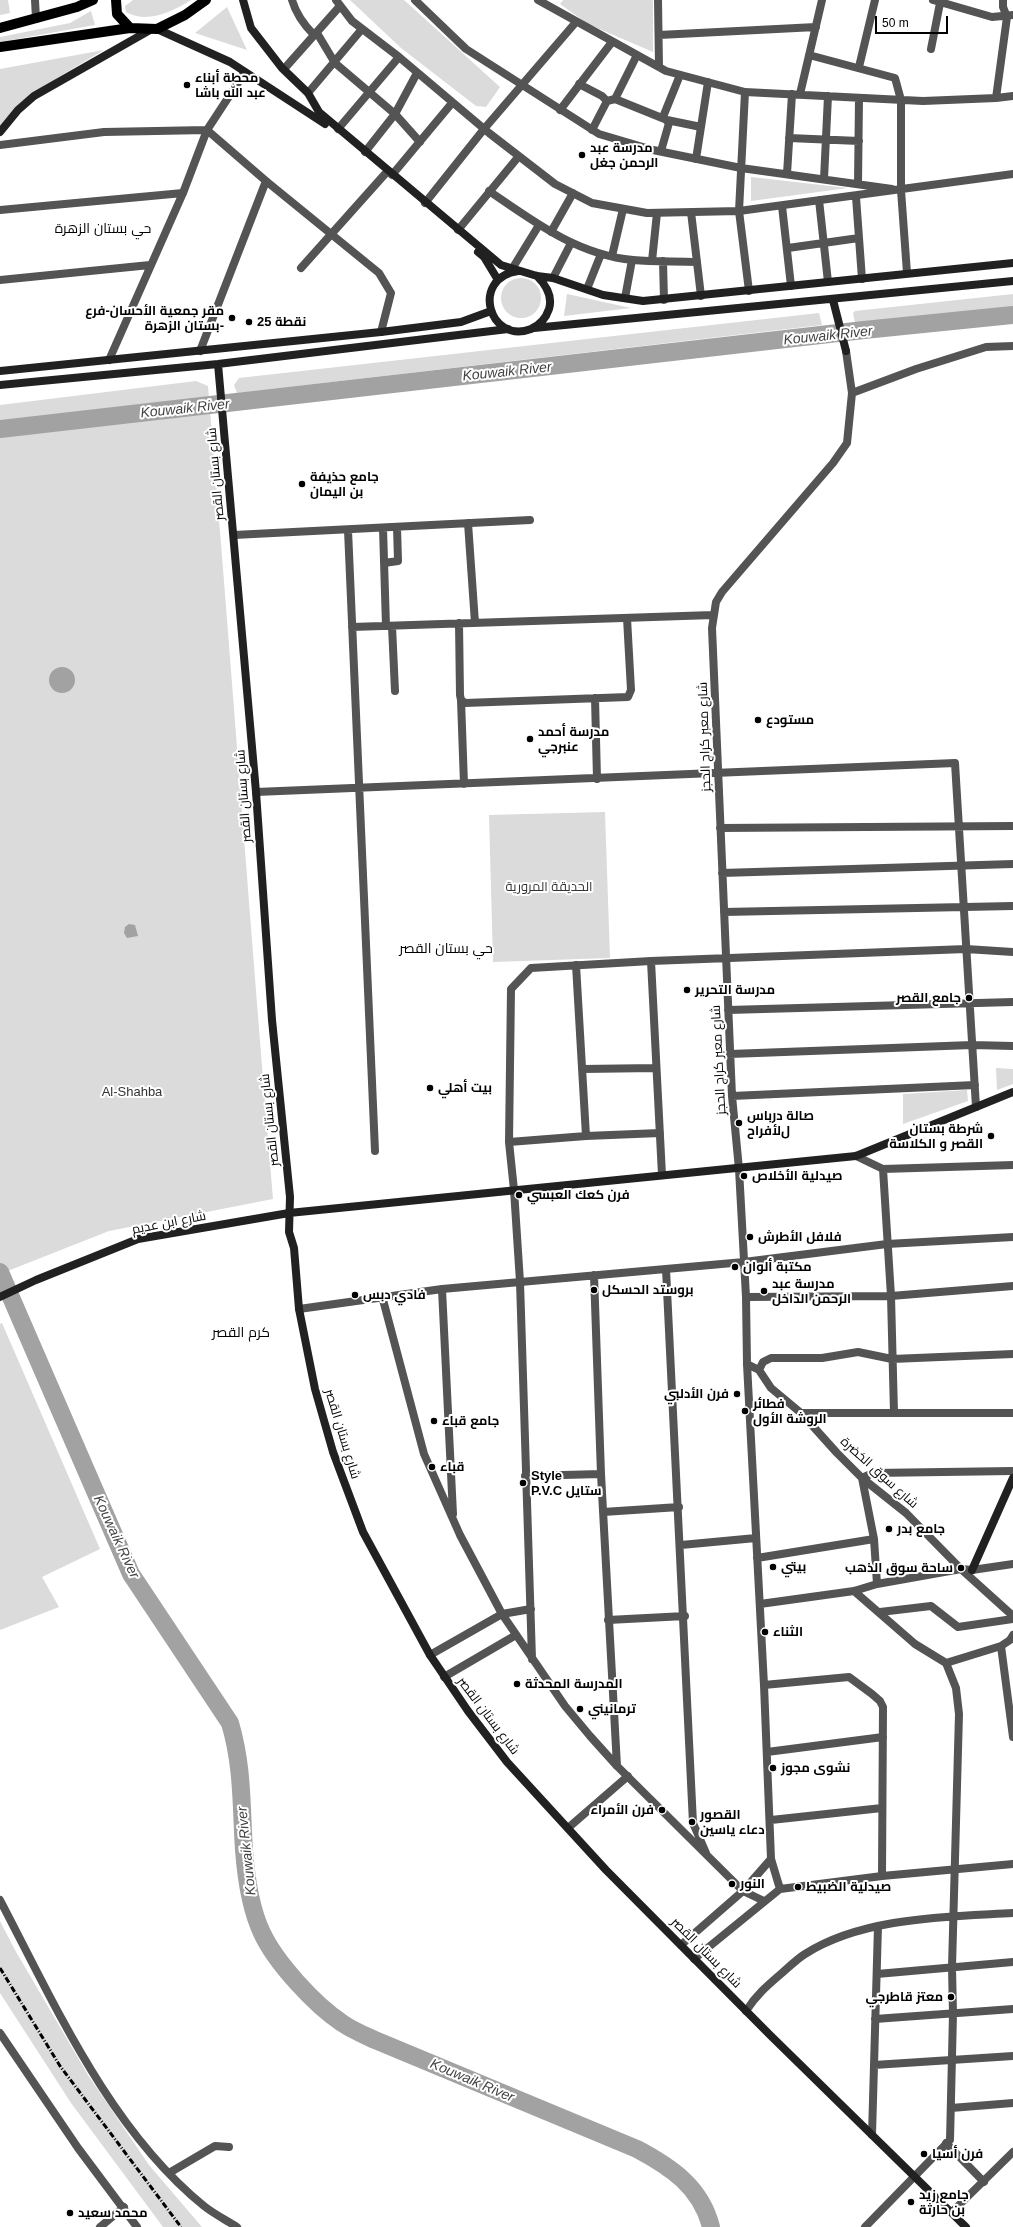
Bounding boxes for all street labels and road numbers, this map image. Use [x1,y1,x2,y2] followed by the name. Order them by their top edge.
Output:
[204,427,228,521] street label: شارع بستان القصر
[695,682,715,792] street label: شارع معبر كراج الحجز
[233,749,255,843] street label: شارع بستان القصر
[708,1005,730,1115] street label: شارع معبر كراج الحجز
[257,1073,283,1167] street label: شارع بستان القصر
[131,1208,207,1238] street label: شارع ابن عديم
[321,1387,363,1481] street label: شارع بستان القصر
[837,1434,921,1512] street label: شارع سوق الخضرة
[454,1674,522,1758] street label: شارع بستان القصر
[667,1914,745,1992] street label: شارع بستان القصر

